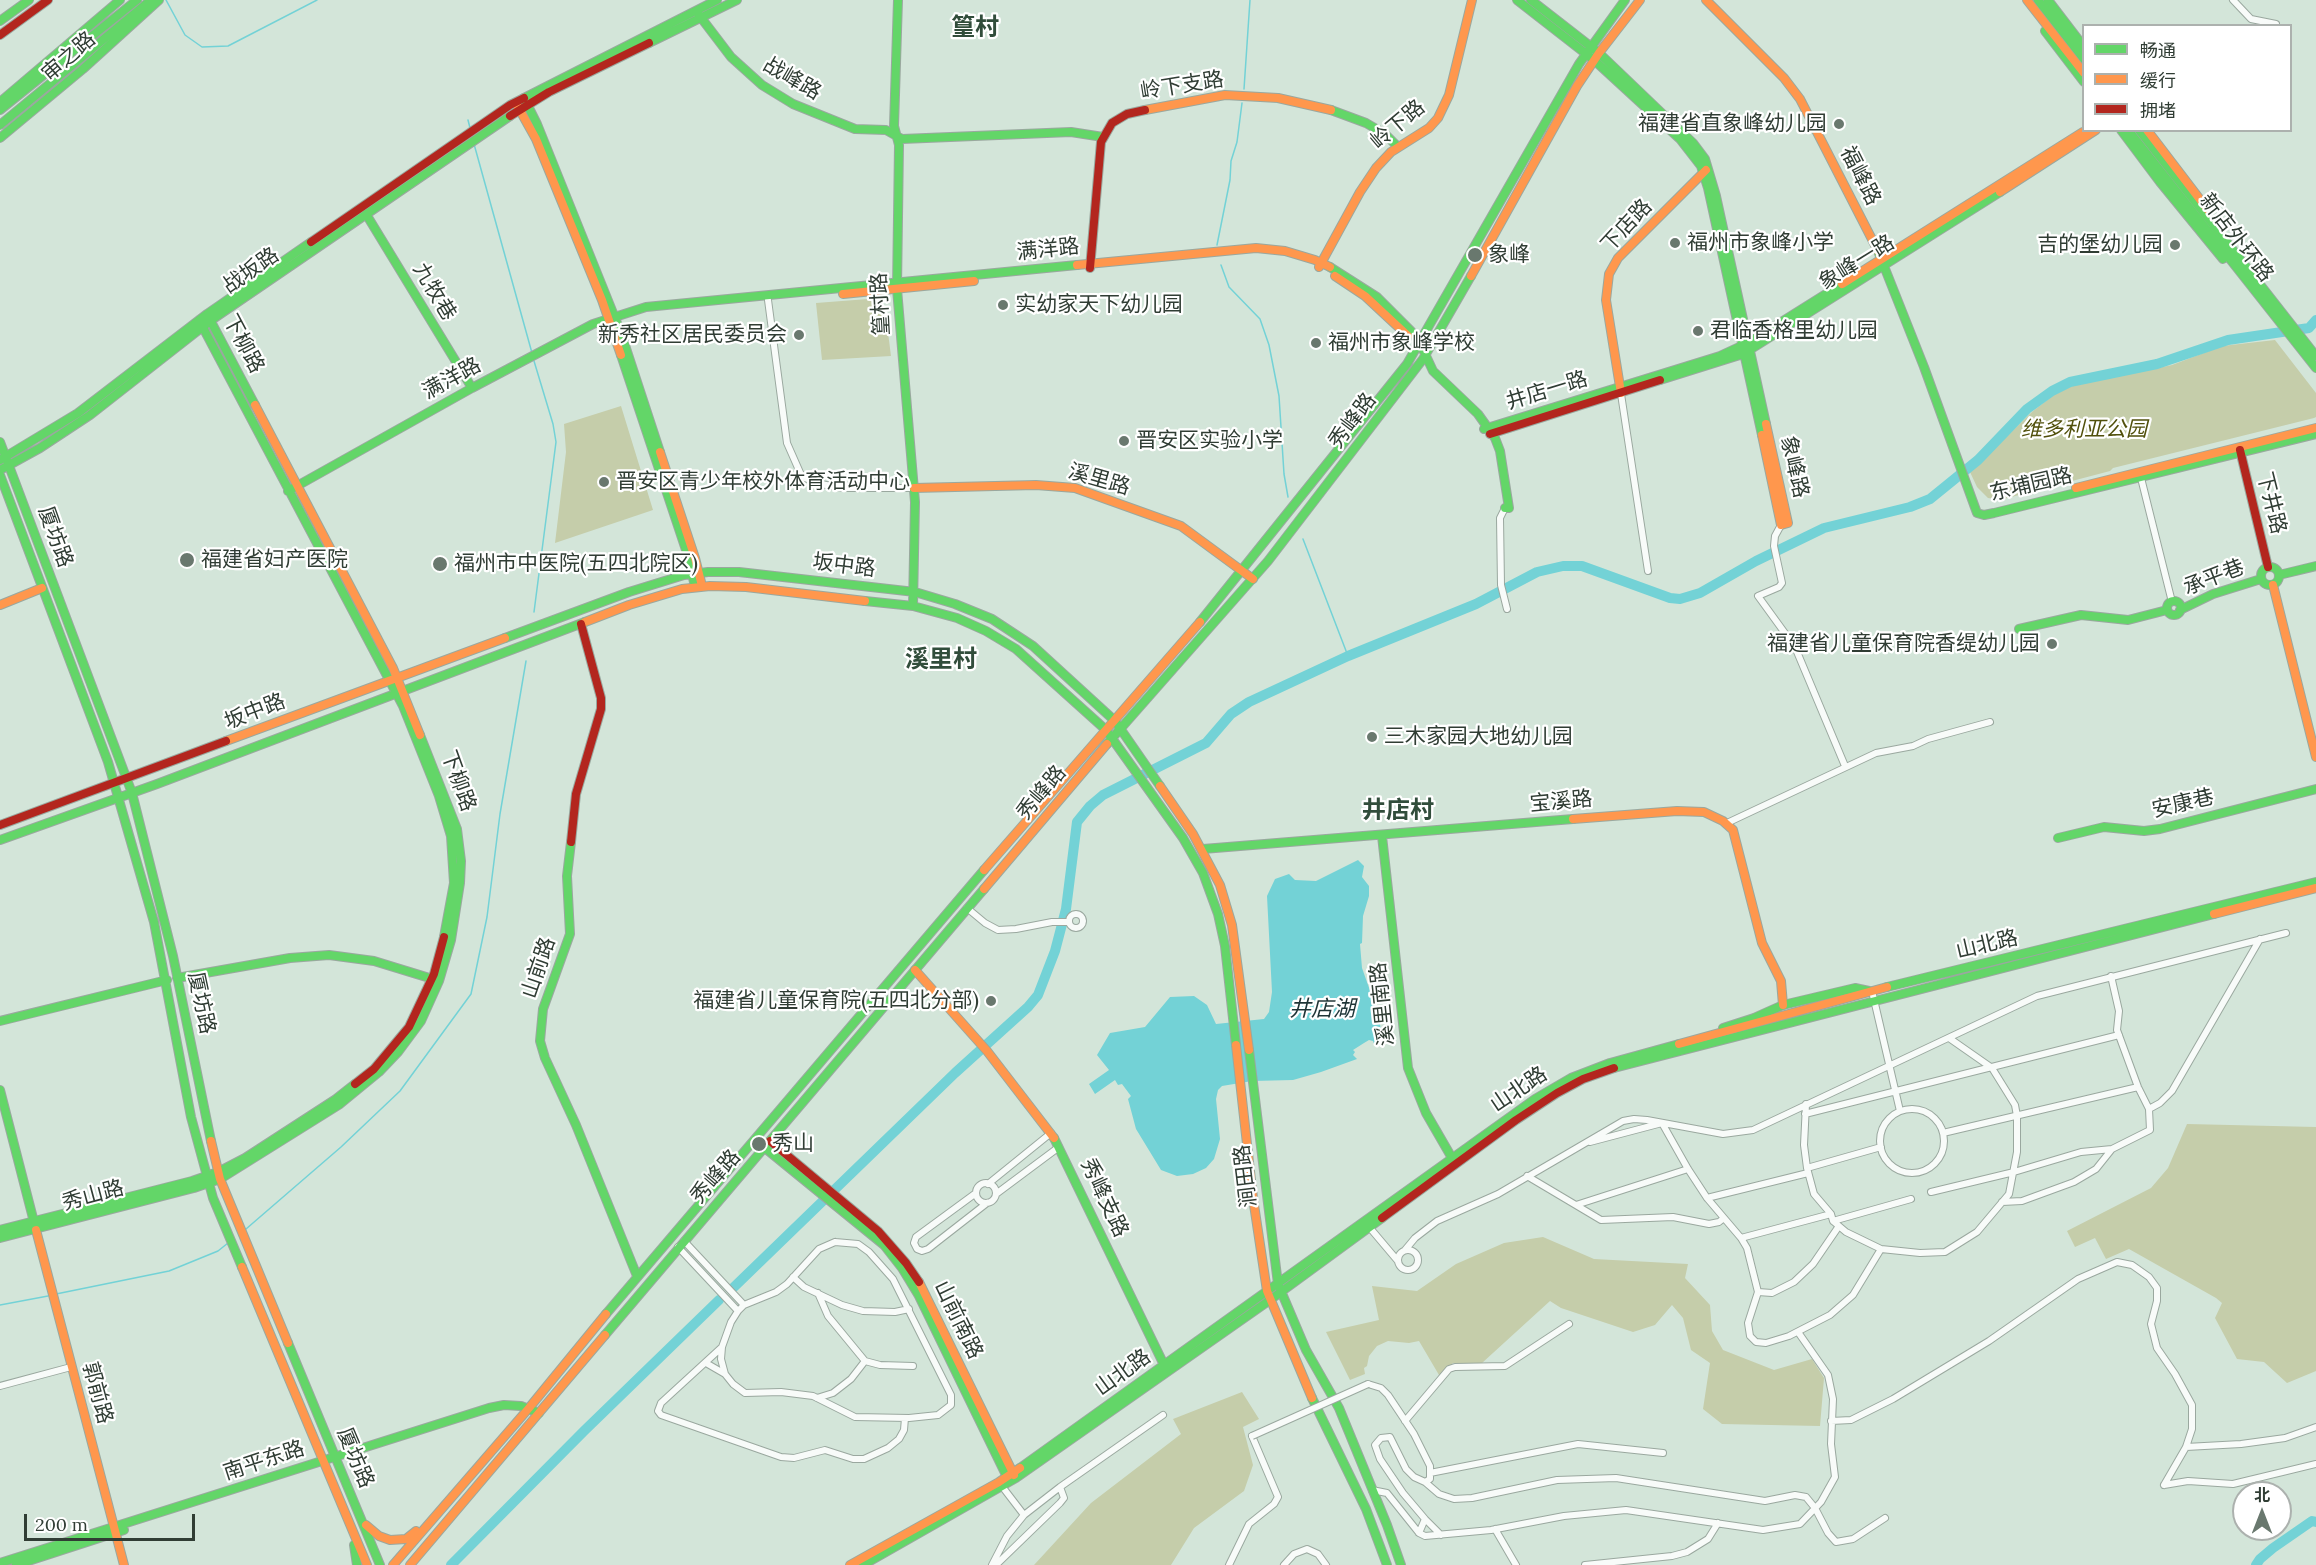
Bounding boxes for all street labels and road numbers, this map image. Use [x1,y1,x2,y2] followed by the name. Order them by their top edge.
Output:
[37,27,101,87] street label: 审之路
[758,52,826,106] street label: 战峰路
[1139,67,1225,105] street label: 岭下支路
[1366,95,1430,155] street label: 岭下路
[1834,142,1886,210] street label: 福峰路
[2194,189,2278,287] street label: 新店外环路
[1596,194,1658,258] street label: 下店路
[1815,230,1899,296] street label: 象峰一路
[1015,234,1081,266] street label: 满洋路
[218,243,284,299] street label: 战坂路
[407,259,461,325] street label: 九牧巷
[867,272,895,336] street label: 篁村路
[217,310,269,378] street label: 下柳路
[418,353,486,405] street label: 满洋路
[1503,367,1591,415] street label: 井店一路
[1324,388,1382,454] street label: 秀峰路
[1775,433,1813,501] street label: 象峰路
[1065,459,1133,501] street label: 溪里路
[1987,463,2075,507] street label: 东埔园路
[2251,469,2291,537] street label: 下井路
[32,503,78,571] street label: 厦坊路
[811,550,877,582] street label: 坂中路
[2180,555,2248,601] street label: 承平巷
[221,689,289,735] street label: 坂中路
[435,747,481,815] street label: 下柳路
[1012,761,1072,825] street label: 秀峰路
[2149,785,2217,823] street label: 安康巷
[1529,787,1593,817] street label: 宝溪路
[1953,926,2021,964] street label: 山北路
[517,934,561,1002] street label: 山前路
[1366,961,1400,1047] street label: 溪里南路
[182,970,220,1036] street label: 厦坊路
[1486,1062,1552,1118] street label: 山北路
[1230,1143,1262,1209] street label: 涧田路
[686,1145,746,1209] street label: 秀峰路
[1075,1155,1133,1241] street label: 秀峰支路
[59,1176,127,1216] street label: 秀山路
[928,1277,988,1363] street label: 山前南路
[1090,1344,1156,1402] street label: 山北路
[77,1359,117,1427] street label: 郭前路
[331,1424,379,1492] street label: 厦坊路
[220,1436,308,1486] street label: 南平东路

